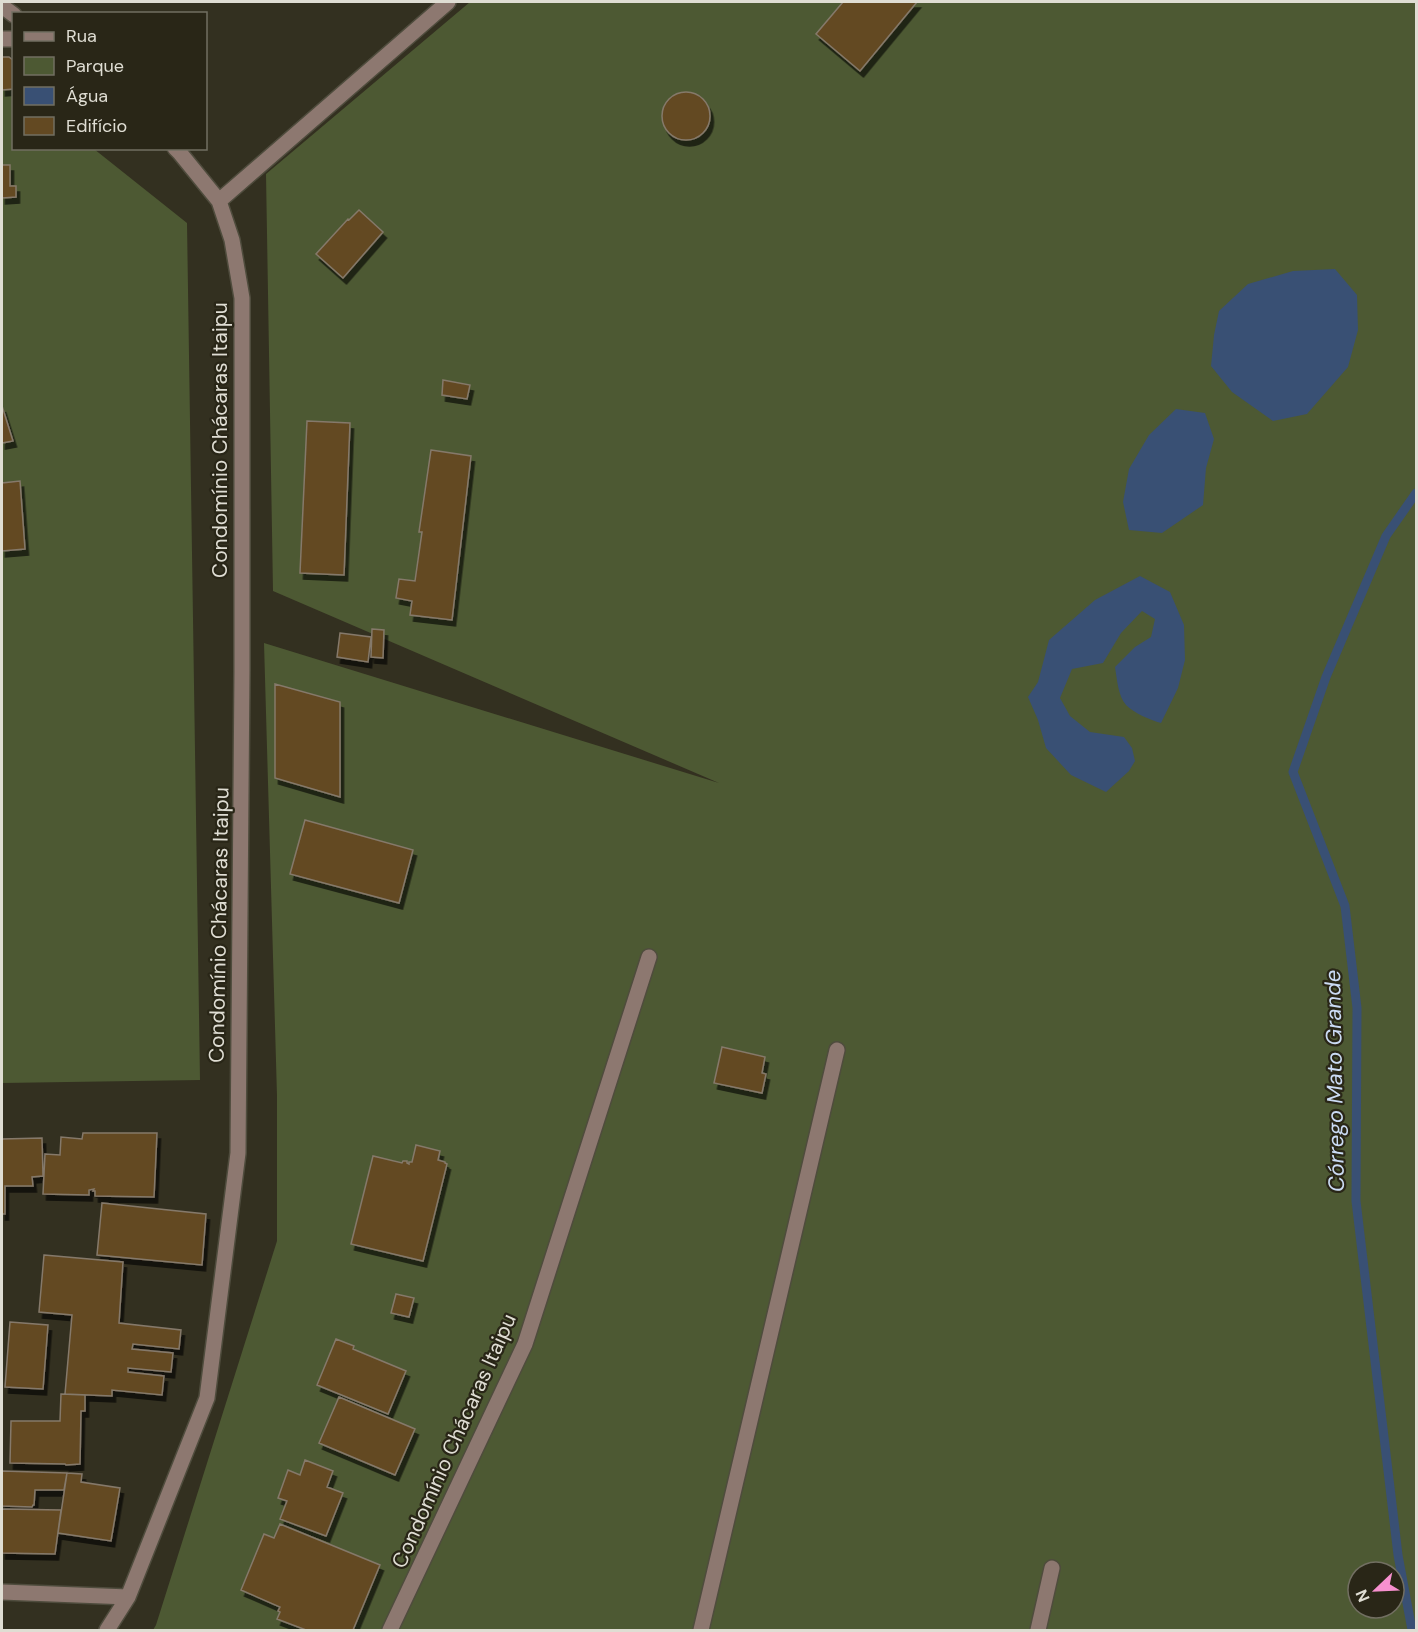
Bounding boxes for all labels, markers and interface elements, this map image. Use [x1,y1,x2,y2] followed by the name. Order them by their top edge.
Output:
[12,12,207,150] legend
[66,24,97,48] text: Rua
[66,54,124,78] text: Parque
[66,84,108,108] text: Água
[66,114,127,138] text: Edifício
[206,302,234,578] street label: Condomínio Chácaras Itaipu
[203,787,235,1063] street label: Condomínio Chácaras Itaipu
[1318,969,1351,1193] water label: Córrego Mato Grande
[385,1309,523,1573] street label: Condomínio Chácaras Itaipu
[1346,1560,1406,1620] north arrow
[1351,1586,1375,1605] text: N

